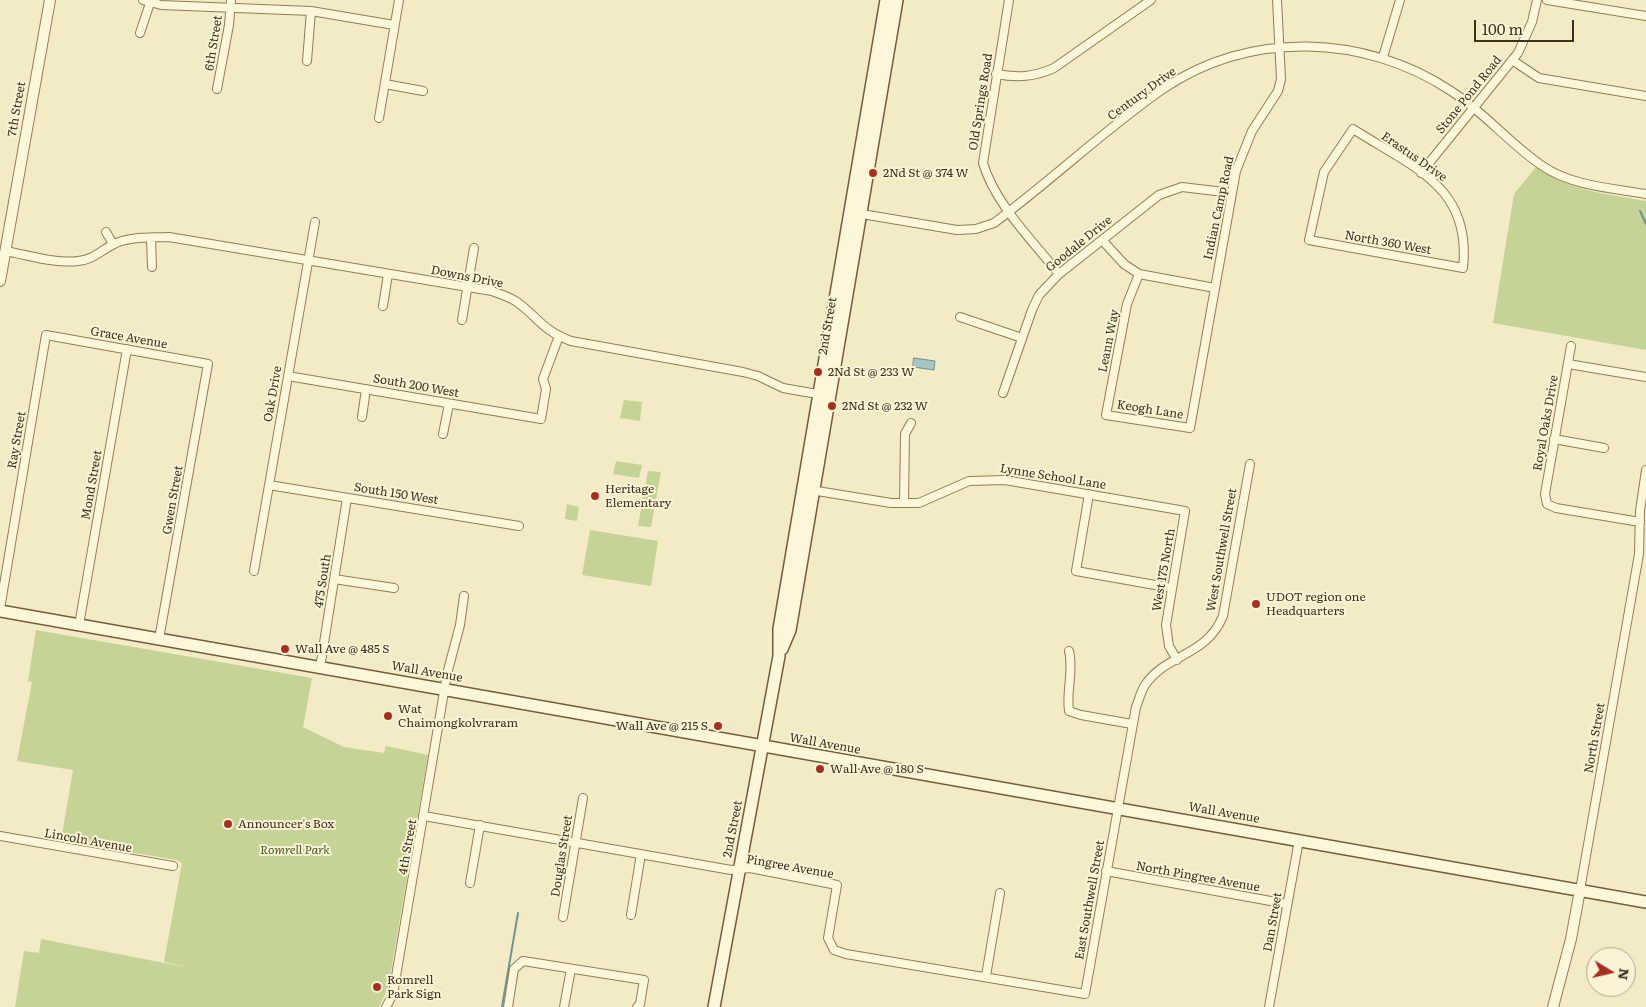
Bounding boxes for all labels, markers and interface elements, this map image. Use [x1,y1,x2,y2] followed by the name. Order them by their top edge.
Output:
[1476,10,1576,42] scale bar
[203,14,225,72] street label: 6th Street
[1482,17,1523,40] text: 100 m
[966,52,996,152] street label: Old Springs Road
[1433,53,1505,137] street label: Stone Pond Road
[1105,64,1179,124] street label: Century Drive
[5,80,29,138] street label: 7th Street
[1378,129,1450,185] street label: Erastus Drive
[1201,155,1237,261] street label: Indian Camp Road
[883,166,969,180] place label: 2Nd St @ 374 W
[867,167,879,179] marker: 2Nd St @ 374 W
[1043,213,1115,275] street label: Goodale Drive
[1344,228,1432,258] street label: North 360 West
[430,263,504,291] street label: Downs Drive
[816,296,840,356] street label: 2nd Street
[1096,308,1122,374] street label: Leann Way
[89,324,169,352] street label: Grace Avenue
[261,365,285,423] street label: Oak Drive
[828,365,914,379] place label: 2Nd St @ 233 W
[812,366,824,378] marker: 2Nd St @ 233 W
[372,371,460,401] street label: South 200 West
[1530,374,1562,472] street label: Royal Oaks Drive
[1116,398,1184,422] street label: Keogh Lane
[842,399,928,413] place label: 2Nd St @ 232 W
[826,400,838,412] marker: 2Nd St @ 232 W
[5,410,29,470] street label: Ray Street
[79,449,105,521] street label: Mond Street
[999,461,1107,493] street label: Lynne School Lane
[160,464,186,536] street label: Gwen Street
[353,480,439,508] street label: South 150 West
[605,482,672,510] place label: Heritage Elementary
[1204,487,1240,613] street label: West Southwell Street
[589,490,601,502] marker: Heritage Elementary
[1150,527,1178,613] street label: West 175 North
[312,553,334,609] street label: 475 South
[1266,590,1366,618] place label: UDOT region one Headquarters
[1250,598,1262,610] marker: UDOT region one Headquarters
[295,642,389,656] place label: Wall Ave @ 485 S
[279,643,291,655] marker: Wall Ave @ 485 S
[390,659,464,685] street label: Wall Avenue
[398,702,518,730] place label: Wat Chaimongkolvraram
[1582,702,1608,774] street label: North Street
[382,710,394,722] marker: Wat Chaimongkolvraram
[616,719,708,733] place label: Wall Ave @ 215 S
[712,720,724,732] marker: Wall Ave @ 215 S
[788,731,862,757] street label: Wall Avenue
[830,762,924,776] place label: Wall Ave @ 180 S
[814,763,826,775] marker: Wall Ave @ 180 S
[720,799,746,859] street label: 2nd Street
[1187,800,1261,826] street label: Wall Avenue
[548,814,576,898] street label: Douglas Street
[238,817,334,831] place label: Announcer's Box
[222,818,234,830] marker: Announcer's Box
[396,818,420,876] street label: 4th Street
[43,826,133,856] street label: Lincoln Avenue
[1072,839,1108,961] street label: East Southwell Street
[260,843,330,857] park label: Romrell Park
[745,852,835,882] street label: Pingree Avenue
[1135,859,1261,895] street label: North Pingree Avenue
[1261,891,1285,953] street label: Dan Street
[1586,947,1636,997] north arrow
[1614,967,1636,982] text: N
[387,973,442,1001] place label: Romrell Park Sign
[371,981,383,993] marker: Romrell Park Sign

